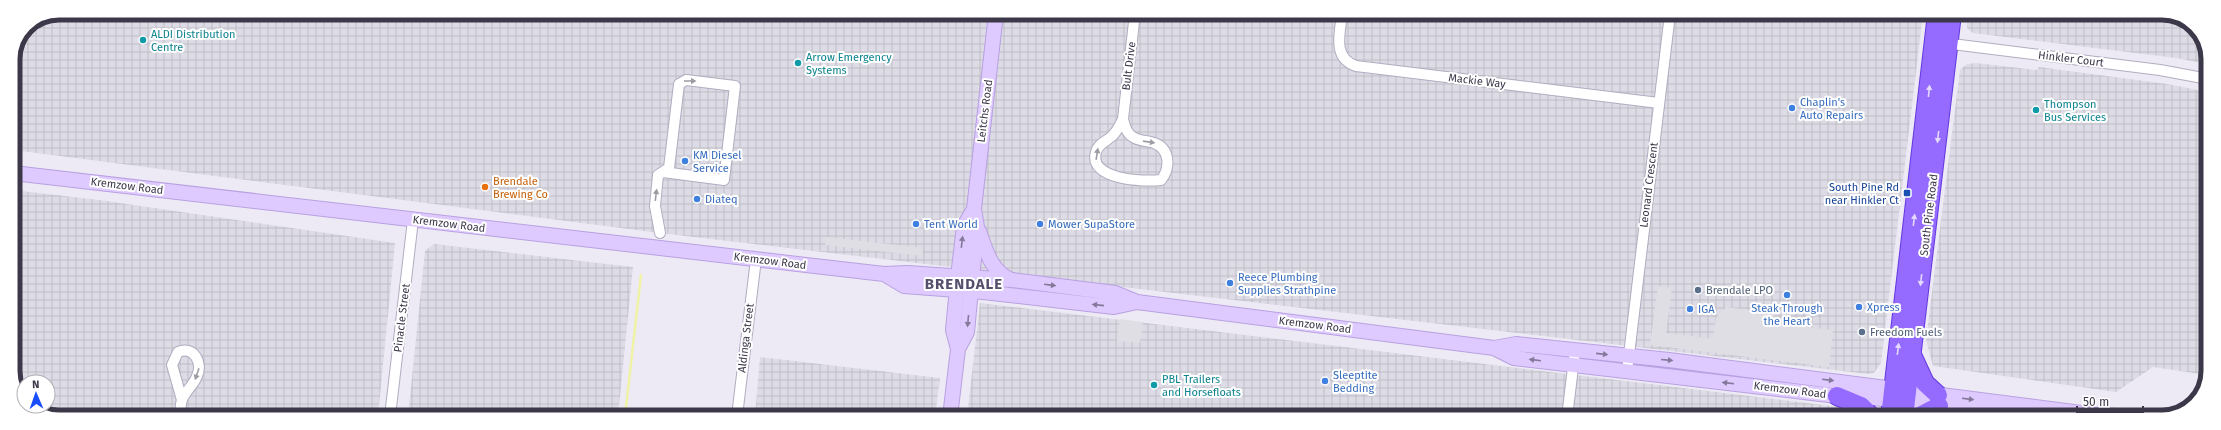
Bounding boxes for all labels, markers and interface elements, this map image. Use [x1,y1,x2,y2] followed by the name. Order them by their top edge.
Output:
[151,28,236,54] place label: ALDI Distribution Centre
[138,35,148,45] marker: ALDI Distribution Centre
[1120,41,1138,91] street label: Bult Drive
[2037,49,2105,69] street label: Hinkler Court
[806,51,892,77] place label: Arrow Emergency Systems
[793,58,803,68] marker: Arrow Emergency Systems
[1448,71,1507,91] street label: Mackie Way
[684,78,697,84] one-way arrow
[975,79,995,143] street label: Leitchs Road
[1925,85,1932,97] one-way arrow
[1800,96,1863,122] place label: Chaplin's Auto Repairs
[2044,98,2106,124] place label: Thompson Bus Services
[1787,103,1797,113] marker: Chaplin's Auto Repairs
[2031,105,2041,115] marker: Thompson Bus Services
[1935,131,1942,144] one-way arrow
[1143,139,1155,145] one-way arrow
[1637,142,1661,228] street label: Leonard Crescent
[1094,148,1100,161] one-way arrow
[693,149,742,175] place label: KM Diesel Service
[680,156,690,166] marker: KM Diesel Service
[1918,173,1940,257] street label: South Pine Road
[90,175,164,197] street label: Kremzow Road
[493,175,548,201] place label: Brendale Brewing Co
[1825,181,1899,207] place label: South Pine Rd near Hinkler Ct
[480,182,490,192] marker: Brendale Brewing Co
[1902,188,1912,198] marker: South Pine Rd near Hinkler Ct
[653,189,659,201] one-way arrow
[705,193,738,206] place label: Diateq
[692,194,702,204] marker: Diateq
[412,213,486,235] street label: Kremzow Road
[1911,214,1917,226] one-way arrow
[924,218,978,231] place label: Tent World
[1048,218,1135,231] place label: Mower SupaStore
[911,219,921,229] marker: Tent World
[1035,219,1045,229] marker: Mower SupaStore
[959,236,965,248] one-way arrow
[733,250,807,272] street label: Kremzow Road
[1238,271,1336,297] place label: Reece Plumbing Supplies Strathpine
[1918,274,1924,286] one-way arrow
[925,275,1003,293] district label: BRENDALE
[1225,278,1235,288] marker: Reece Plumbing Supplies Strathpine
[1044,282,1056,288] one-way arrow
[391,283,413,353] street label: Pinacle Street
[1706,284,1773,297] place label: Brendale LPO
[1693,285,1703,295] marker: Brendale LPO
[1782,290,1792,300] marker: Steak Through the Heart
[1867,301,1900,314] place label: Xpress
[1092,302,1104,308] one-way arrow
[1751,302,1823,328] place label: Steak Through the Heart
[1854,302,1864,312] marker: Xpress
[735,303,757,373] street label: Aldinga Street
[1698,303,1715,316] place label: IGA
[1685,304,1695,314] marker: IGA
[1278,314,1352,336] street label: Kremzow Road
[965,315,972,327] one-way arrow
[1870,326,1942,339] place label: Freedom Fuels
[1857,327,1867,337] marker: Freedom Fuels
[1895,343,1902,355] one-way arrow
[1596,351,1608,357] one-way arrow
[1661,356,1673,363] one-way arrow
[1529,357,1541,363] one-way arrow
[194,368,200,380] one-way arrow
[1333,369,1378,395] place label: Sleeptite Bedding
[1162,373,1241,399] place label: PBL Trailers and Horsefloats
[16,374,56,414] north arrow
[1320,376,1330,386] marker: Sleeptite Bedding
[1822,377,1834,383] one-way arrow
[32,378,40,391] text: N
[1753,379,1827,401] street label: Kremzow Road
[1149,380,1159,390] marker: PBL Trailers and Horsefloats
[1722,380,1734,386] one-way arrow
[2077,388,2143,414] scale bar
[1962,395,1974,402] one-way arrow
[2083,395,2109,409] text: 50 m

